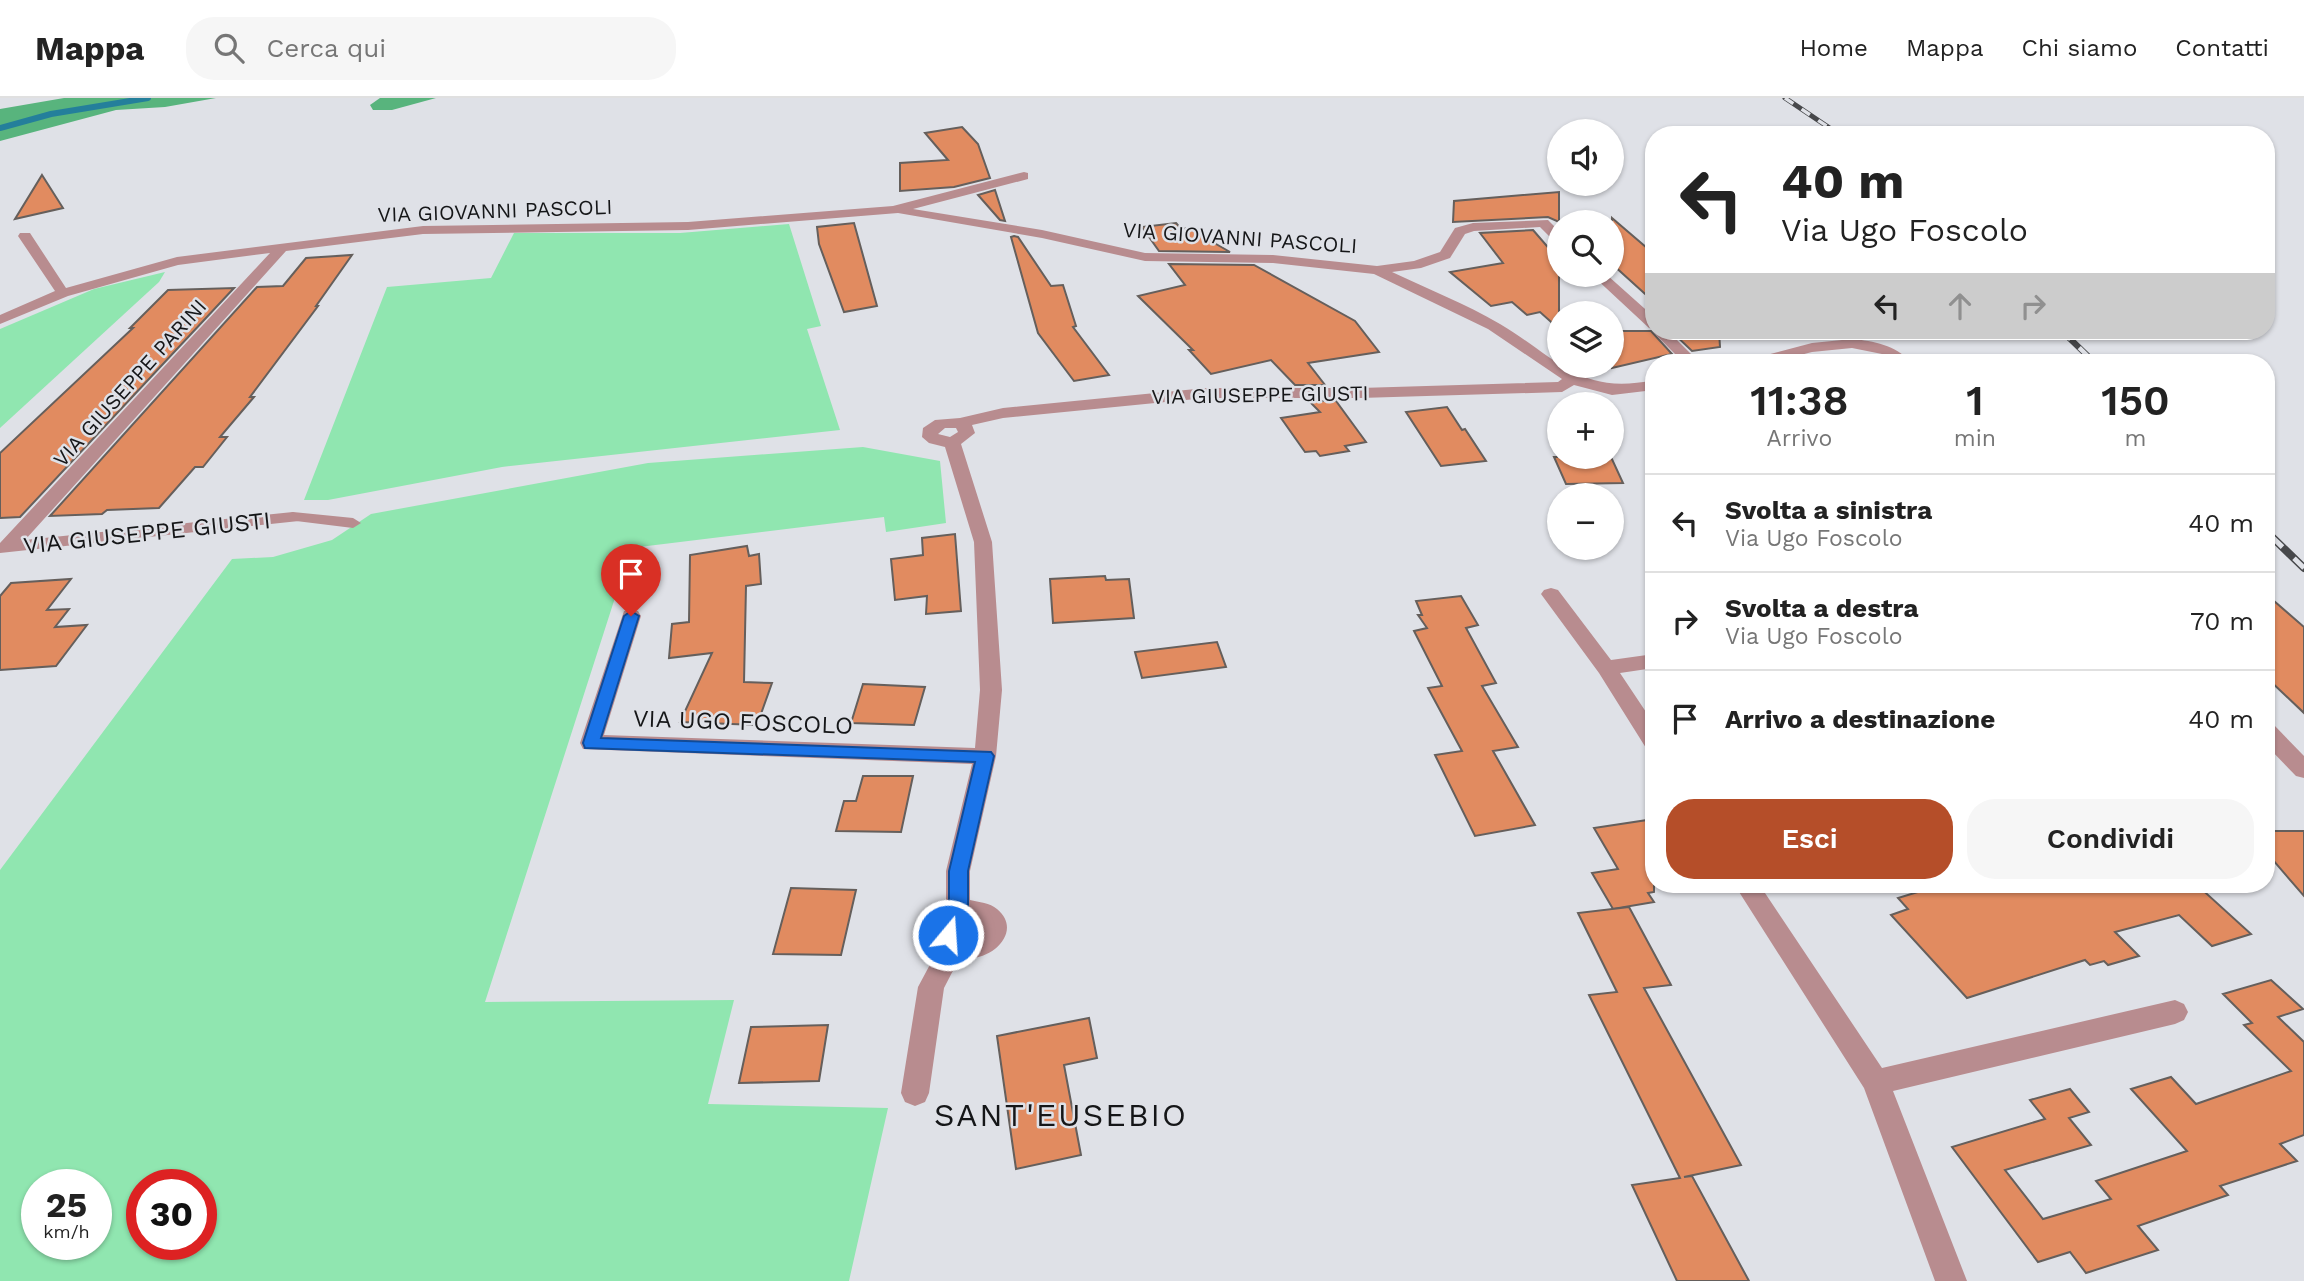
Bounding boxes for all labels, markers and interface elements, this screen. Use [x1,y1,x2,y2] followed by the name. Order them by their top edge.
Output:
[186,17,676,80] search box
[35,29,144,68] text: Mappa
[210,29,248,67] icon: search
[266,33,386,63] text: Cerca qui
[1799,34,1868,62] text: Home
[1906,34,1984,62] text: Mappa
[2022,34,2137,62] text: Chi siamo
[2175,34,2269,62] text: Contatti
[1547,119,1624,560] map controls
[1547,119,1624,196] button: sound
[1781,152,1904,210] text: 40 m
[1666,154,1757,245] icon: left
[377,194,613,227] street label: VIA GIOVANNI PASCOLI
[1547,210,1624,287] button: search
[1781,211,2028,249] text: Via Ugo Foscolo
[1122,217,1358,258] street label: VIA GIOVANNI PASCOLI
[1868,287,1906,325] icon: left
[1941,287,1979,325] icon: ahead
[2014,287,2052,325] icon: right
[48,294,211,472] street label: VIA GIUSEPPE PARINI
[1547,301,1624,378] button: layers
[1750,376,1849,425] text: 11:38
[1966,376,1984,425] text: 1
[2101,376,2170,425] text: 150
[1151,380,1369,409] street label: VIA GIUSEPPE GIUSTI
[1547,392,1624,469] button: +
[1766,425,1832,452] text: Arrivo
[1954,425,1996,452] text: min
[2125,425,2146,452] text: m
[1547,483,1624,560] button: −
[1725,495,1932,525] text: Svolta a sinistra
[1666,504,1704,542] icon: left
[22,506,272,560] street label: VIA GIUSEPPE GIUSTI
[2188,508,2254,538] text: 40 m
[1725,525,1903,552] text: Via Ugo Foscolo
[601,544,661,616] pin
[612,555,650,593] icon: arrive
[1725,593,1918,623] text: Svolta a destra
[1666,602,1704,640] icon: right
[2190,606,2254,636] text: 70 m
[1725,623,1903,650] text: Via Ugo Foscolo
[1666,700,1704,738] icon: arrive
[633,704,853,740] street label: VIA UGO FOSCOLO
[1725,704,1995,734] text: Arrivo a destinazione
[2188,704,2254,734] text: 40 m
[1666,799,1953,879] button: Esci
[1967,799,2254,879] button: Condividi
[911,898,985,972] position arrow
[934,1096,1188,1134] district label: SANT'EUSEBIO
[126,1169,217,1260] speed limit sign: 30
[46,1184,87,1226] text: 25
[43,1221,90,1242] text: km/h

